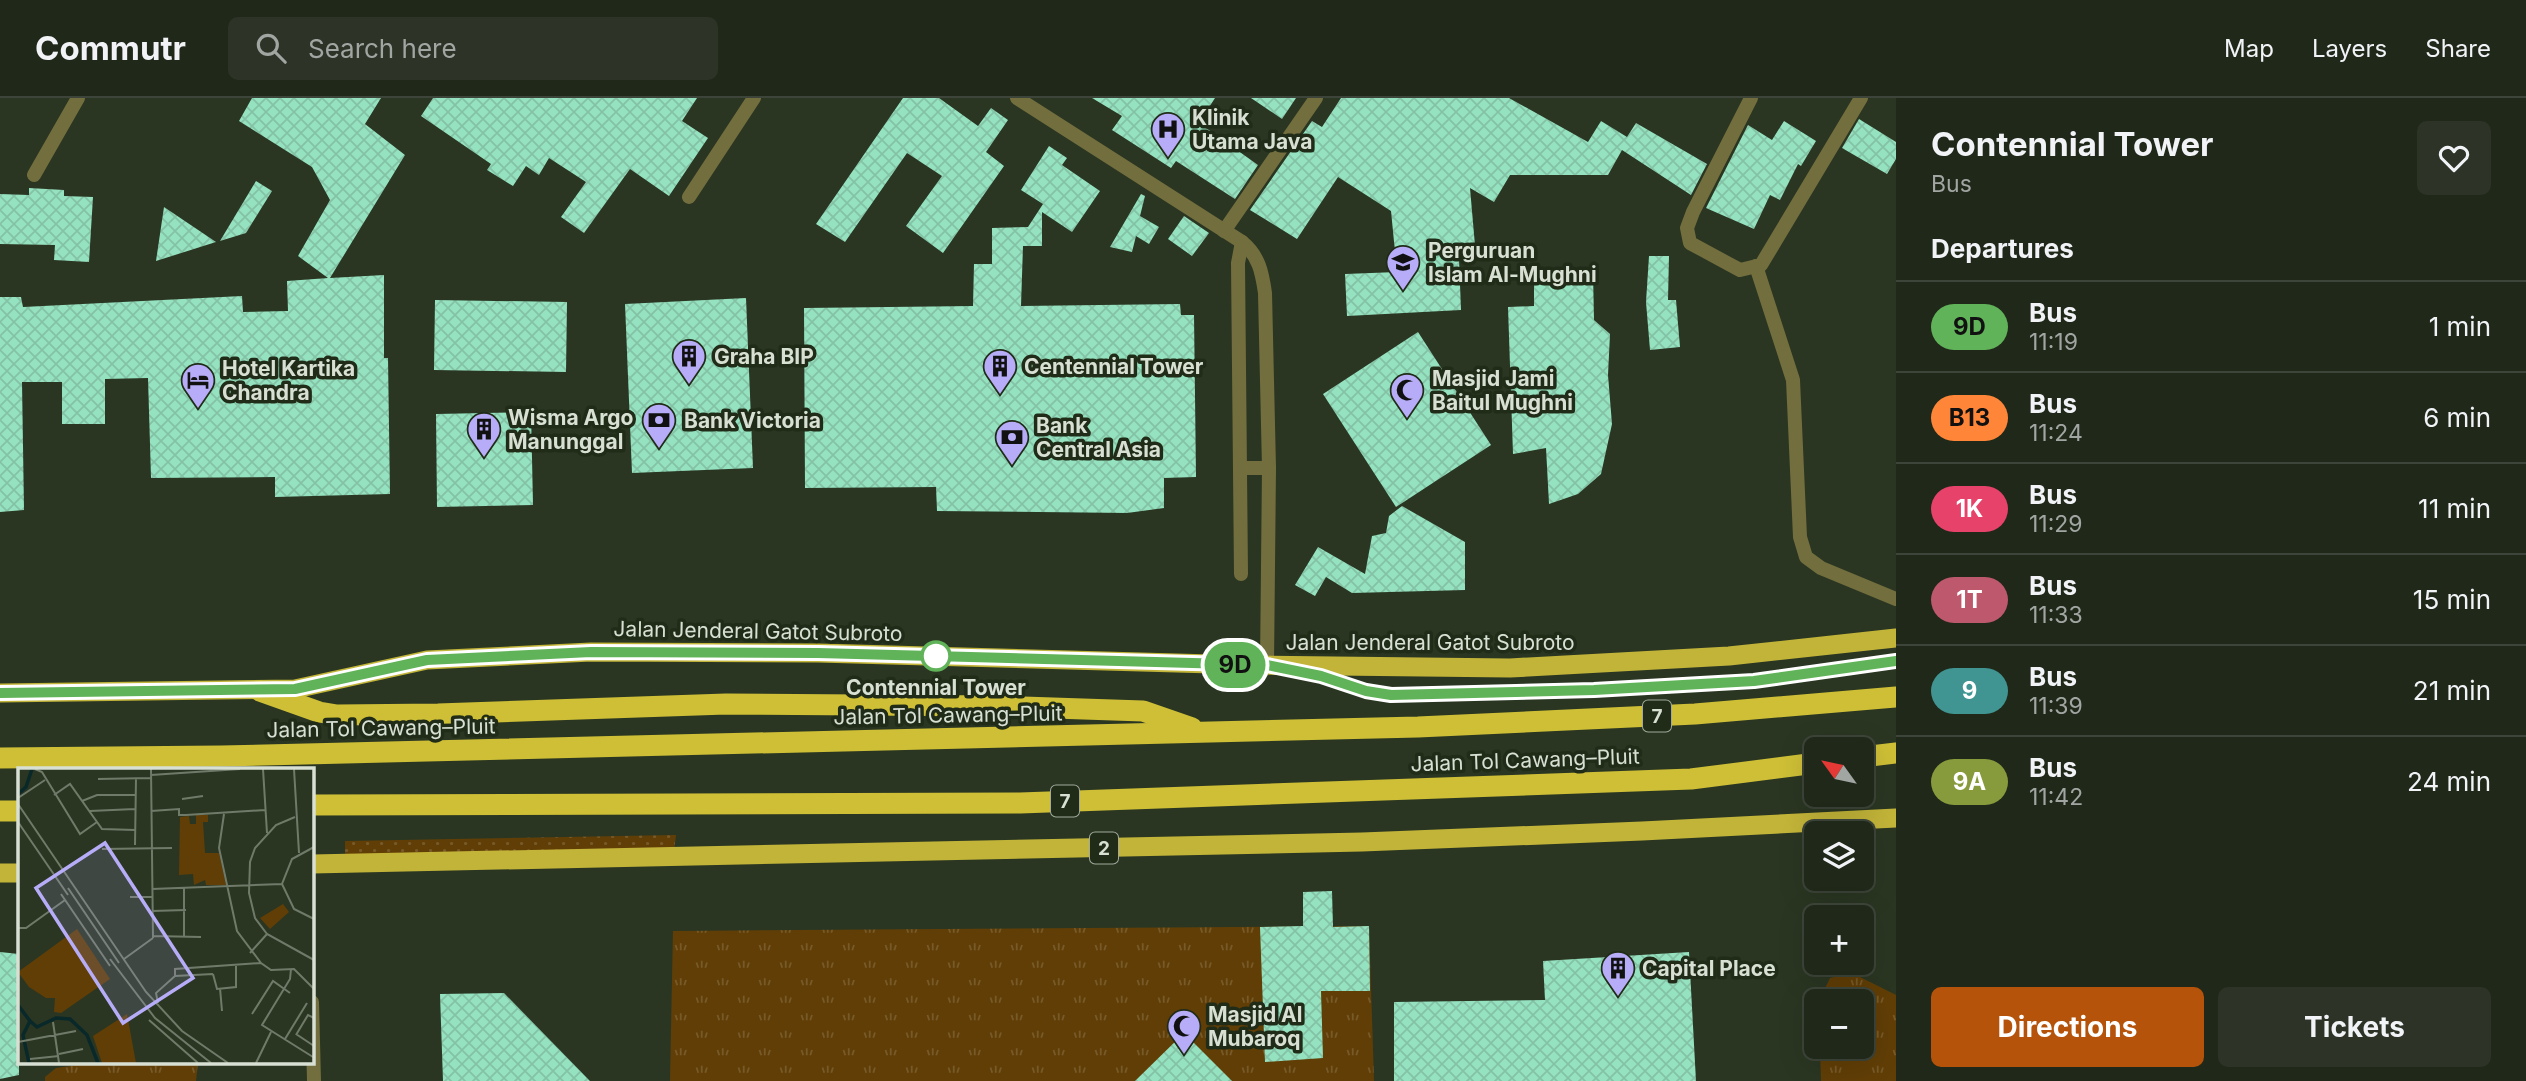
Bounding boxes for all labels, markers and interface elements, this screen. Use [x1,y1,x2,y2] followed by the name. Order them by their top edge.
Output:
[228,17,718,80] search box
[35,28,186,68] text: Commutr
[252,29,290,67] icon: search
[308,33,457,64] text: Search here
[2224,34,2274,63] text: Map
[2312,34,2387,63] text: Layers
[2425,34,2491,63] text: Share
[1192,105,1312,154] place label: Klinik Utama Java
[1149,110,1187,159] hospital icon: Klinik Utama Java
[2417,121,2491,195] button: heart
[1931,124,2214,164] text: Contennial Tower
[1931,170,1972,198] text: Bus
[1931,233,2074,264] text: Departures
[1428,238,1597,287] place label: Perguruan Islam Al-Mughni
[1384,243,1422,292] school or university icon: Perguruan Islam Al-Mughni
[2029,297,2077,328] text: Bus
[2429,311,2491,342] text: 1 min
[1953,312,1986,341] text: 9D
[2029,328,2078,356] text: 11:19
[670,337,708,386] building icon: Graha BIP
[714,344,814,369] place label: Graha BIP
[981,347,1019,396] building icon: Centennial Tower
[1024,354,1204,379] place label: Centennial Tower
[222,356,355,405] place label: Hotel Kartika Chandra
[179,361,217,410] hotel icon: Hotel Kartika Chandra
[1432,366,1573,415] place label: Masjid Jami Baitul Mughni
[1388,371,1426,420] mosque icon: Masjid Jami Baitul Mughni
[2029,388,2077,419] text: Bus
[640,401,678,450] bank icon: Bank Victoria
[2423,402,2491,433] text: 6 min
[1949,403,1990,432] text: B13
[508,405,634,454] place label: Wisma Argo Manunggal
[684,408,821,433] place label: Bank Victoria
[465,410,503,459] building icon: Wisma Argo Manunggal
[1036,413,1161,462] place label: Bank Central Asia
[993,418,1031,467] bank icon: Bank Central Asia
[2029,419,2083,447] text: 11:24
[2029,479,2077,510] text: Bus
[2418,493,2491,524] text: 11 min
[1956,494,1983,523] text: 1K
[2029,510,2083,538] text: 11:29
[2029,570,2077,601] text: Bus
[2413,584,2491,615] text: 15 min
[1956,585,1983,614] text: 1T
[2029,601,2083,629] text: 11:33
[613,616,903,646] street label: Jalan Jenderal Gatot Subroto
[1285,630,1575,655] street label: Jalan Jenderal Gatot Subroto
[921,641,951,671] marker: Contennial Tower
[1204,642,1266,688] line badge: 9D
[1219,650,1251,679] text: 9D
[2029,661,2077,692] text: Bus
[846,675,1026,700] place label: Contennial Tower
[2413,675,2491,706] text: 21 min
[1962,676,1977,705] text: 9
[2029,692,2083,720] text: 11:39
[833,700,1063,729] street label: Jalan Tol Cawang–Pluit
[1643,701,1671,732] road number: 7
[266,713,496,742] street label: Jalan Tol Cawang–Pluit
[1804,737,1874,807] north arrow
[1804,737,1874,1059] map controls
[1410,744,1640,776] street label: Jalan Tol Cawang–Pluit
[2029,752,2077,783] text: Bus
[2407,766,2491,797] text: 24 min
[1953,767,1986,796] text: 9A
[18,768,313,1063] inset map
[2029,783,2083,811] text: 11:42
[1051,786,1079,816] road number: 7
[1804,821,1874,891] button: layers
[1090,832,1118,863] road number: 2
[1804,905,1874,975] button: +
[1599,949,1637,998] building icon: Capital Place
[1642,956,1776,981] place label: Capital Place
[1931,987,2204,1067] button: Directions
[2218,987,2491,1067] button: Tickets
[1804,989,1874,1059] button: −
[1208,1002,1302,1051] place label: Masjid Al Mubaroq
[1165,1007,1203,1056] mosque icon: Masjid Al Mubaroq

